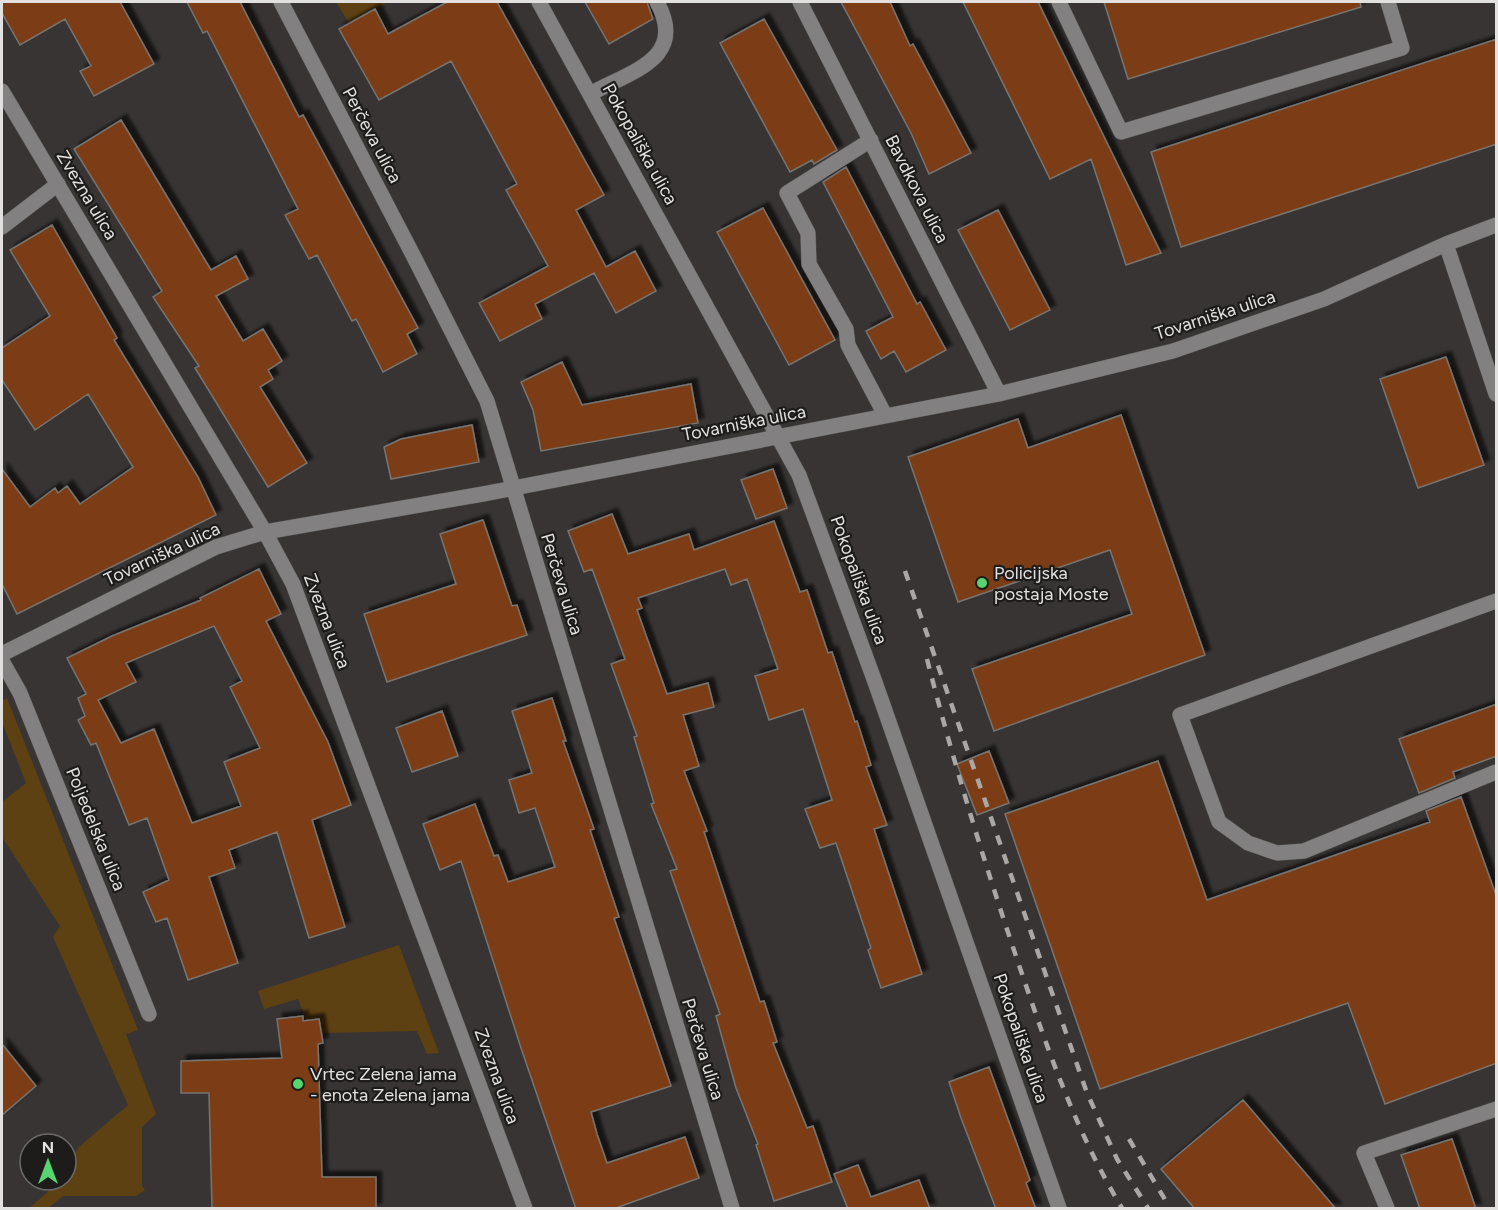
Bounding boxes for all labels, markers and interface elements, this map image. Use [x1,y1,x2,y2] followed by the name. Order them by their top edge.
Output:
[598,79,682,209] street label: Pokopališka ulica
[338,83,406,187] street label: Perčeva ulica
[880,131,954,247] street label: Bavdkova ulica
[52,146,122,244] street label: Zvezna ulica
[1152,285,1278,345] street label: Tovarniška ulica
[680,400,808,446] street label: Tovarniška ulica
[826,513,892,647] street label: Pokopališka ulica
[101,518,223,590] street label: Tovarniška ulica
[536,530,588,638] street label: Perčeva ulica
[994,562,1109,605] place label: Policijska postaja Moste
[299,570,355,672] street label: Zvezna ulica
[975,576,989,590] marker: Policijska postaja Moste
[61,764,131,894] street label: Poljedelska ulica
[989,970,1053,1106] street label: Pokopališka ulica
[677,995,729,1103] street label: Perčeva ulica
[470,1025,524,1127] street label: Zvezna ulica
[310,1063,470,1106] place label: Vrtec Zelena jama - enota Zelena jama
[291,1077,305,1091] marker: Vrtec Zelena jama - enota Zelena jama
[18,1132,78,1192] north arrow
[42,1138,54,1157] text: N

